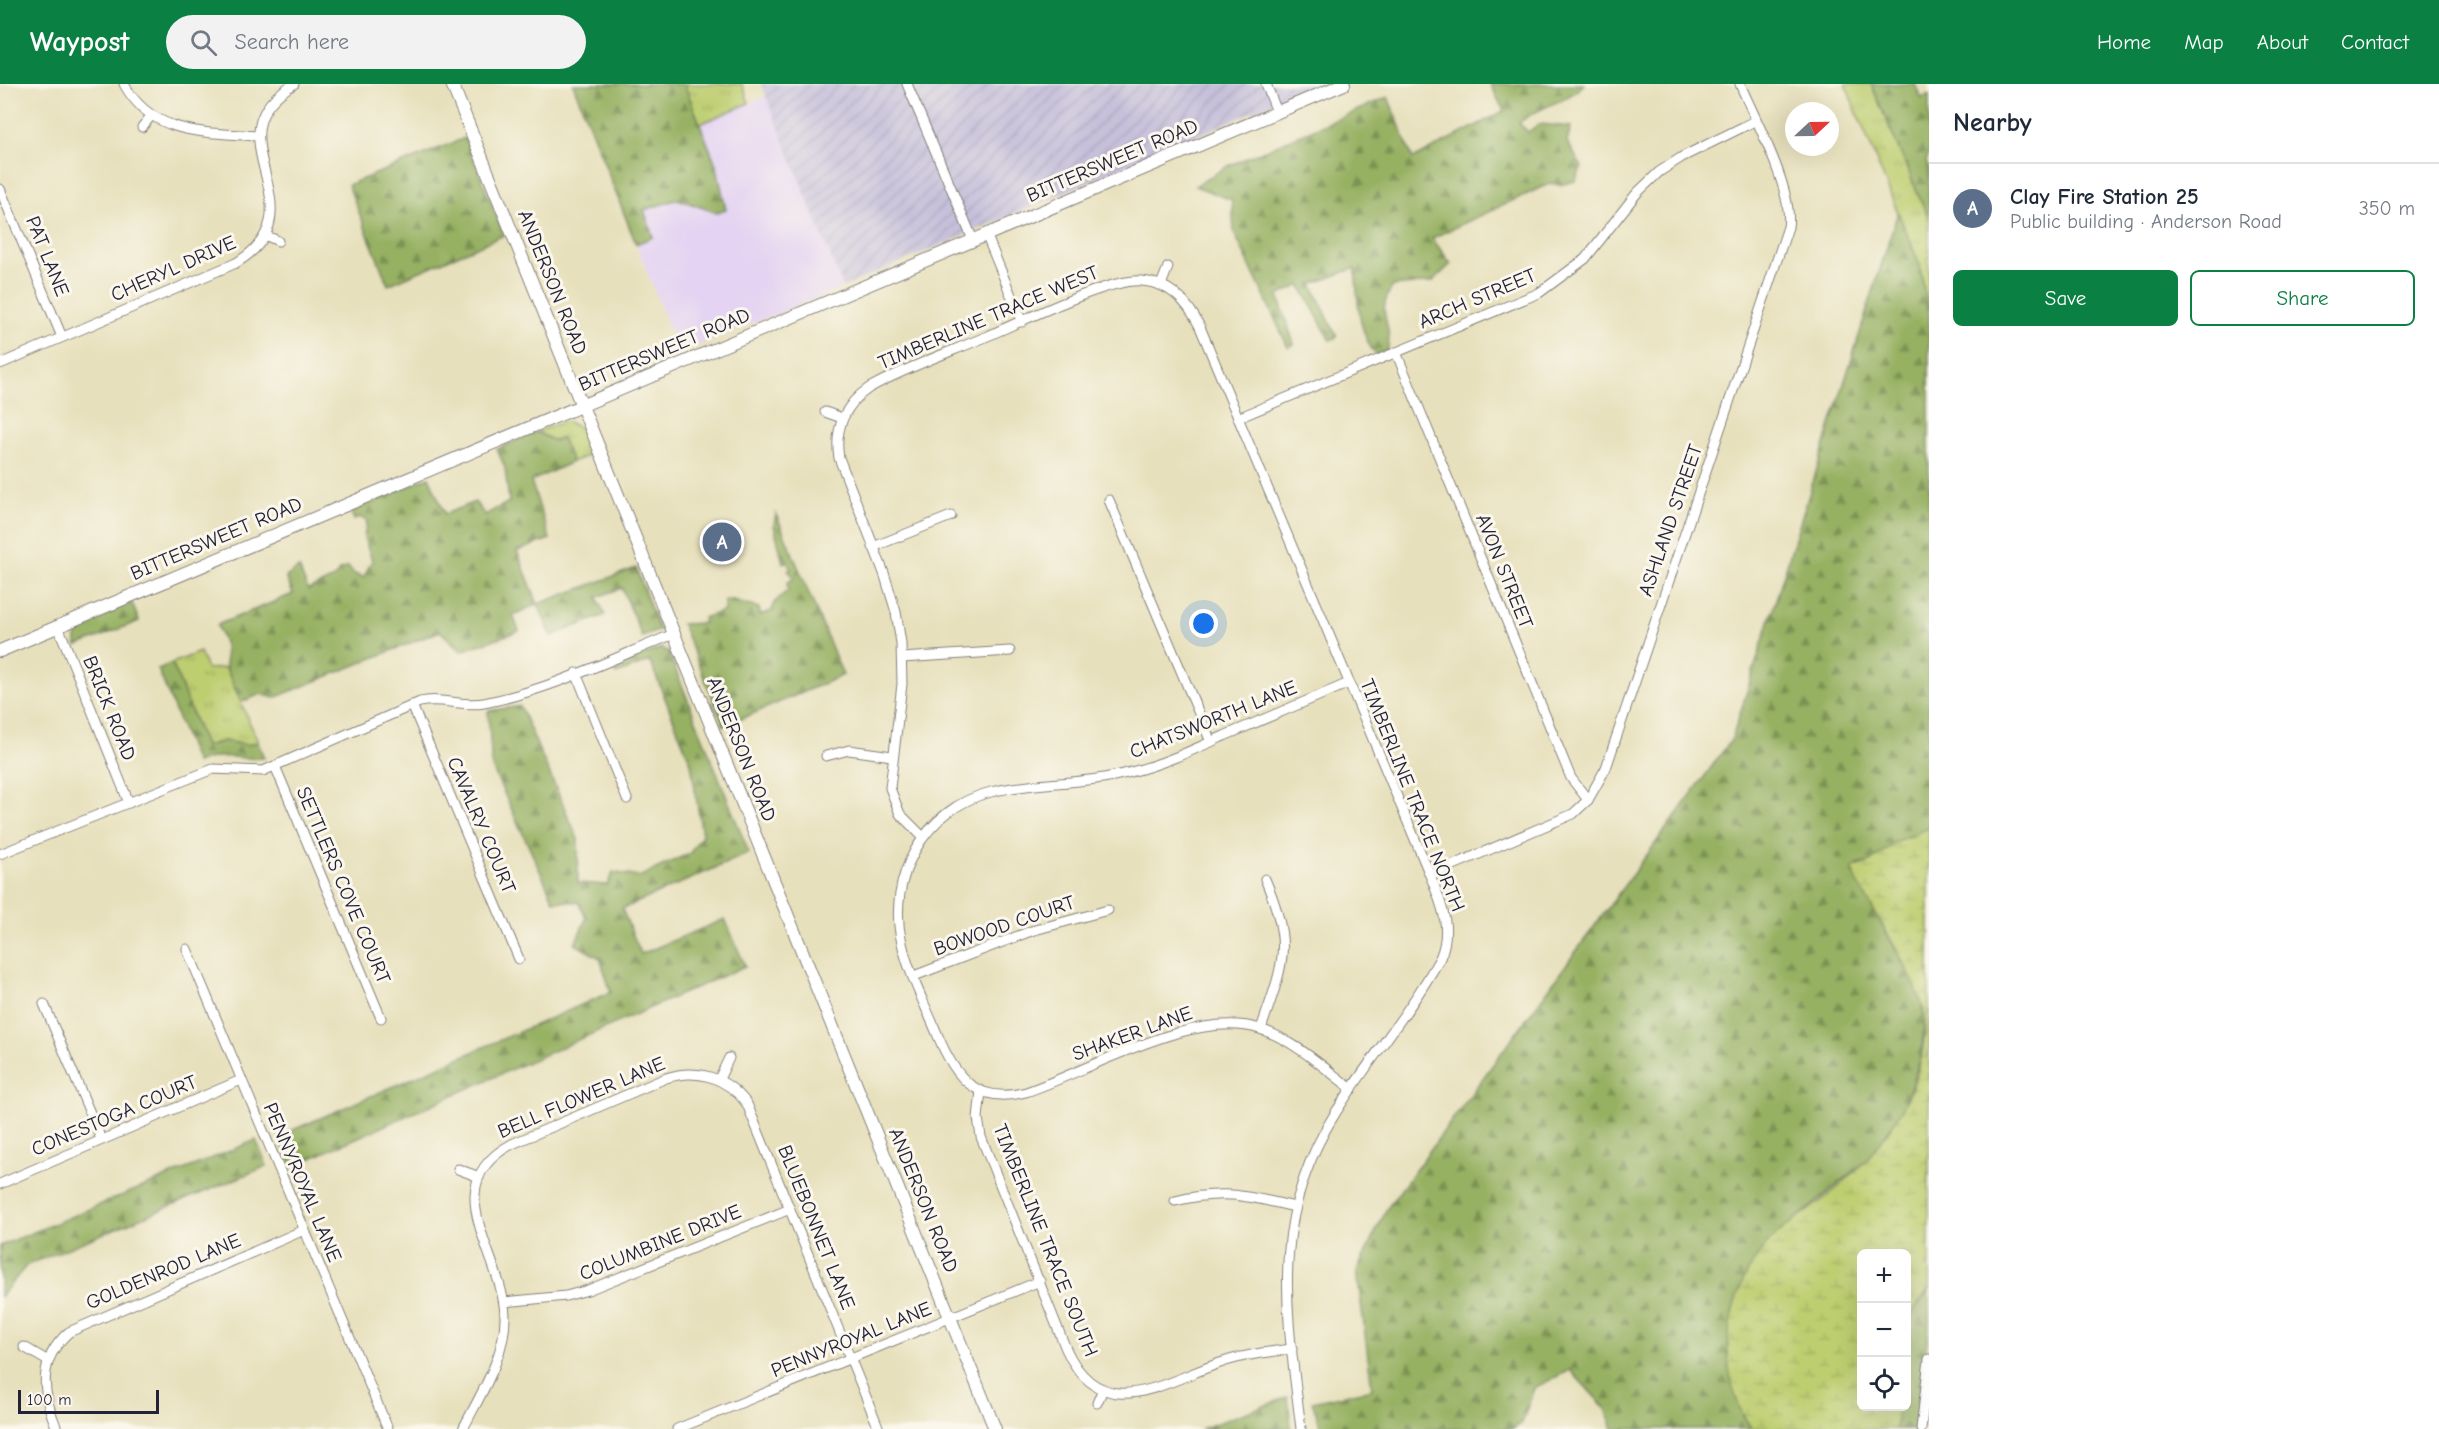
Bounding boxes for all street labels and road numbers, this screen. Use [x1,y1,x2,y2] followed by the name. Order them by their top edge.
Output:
[1023,114,1201,207] street label: BITTERSWEET ROAD
[513,206,592,358] street label: ANDERSON ROAD
[21,213,74,300] street label: PAT LANE
[107,231,239,306] street label: CHERYL DRIVE
[875,260,1102,374] street label: TIMBERLINE TRACE WEST
[1415,263,1540,333] street label: ARCH STREET
[575,303,753,396] street label: BITTERSWEET ROAD
[1634,441,1707,599] street label: ASHLAND STREET
[127,492,305,585] street label: BITTERSWEET ROAD
[1471,511,1538,632] street label: AVON STREET
[78,653,141,764] street label: BRICK ROAD
[702,673,781,825] street label: ANDERSON ROAD
[1126,675,1300,763] street label: CHATSWORTH LANE
[1355,675,1470,915] street label: TIMBERLINE TRACE NORTH
[442,754,521,897] street label: CAVALRY COURT
[292,783,396,988] street label: SETTLERS COVE COURT
[931,890,1078,960] street label: BOWOOD COURT
[1069,1001,1195,1066] street label: SHAKER LANE
[494,1052,668,1143] street label: BELL FLOWER LANE
[28,1070,201,1161] street label: CONESTOGA COURT
[259,1099,346,1265] street label: PENNYROYAL LANE
[988,1121,1103,1360] street label: TIMBERLINE TRACE SOUTH
[884,1124,963,1276] street label: ANDERSON ROAD
[773,1142,860,1313] street label: BLUEBONNET LANE
[576,1200,744,1285] street label: COLUMBINE DRIVE
[82,1228,244,1314] street label: GOLDENROD LANE
[768,1297,935,1382] street label: PENNYROYAL LANE

